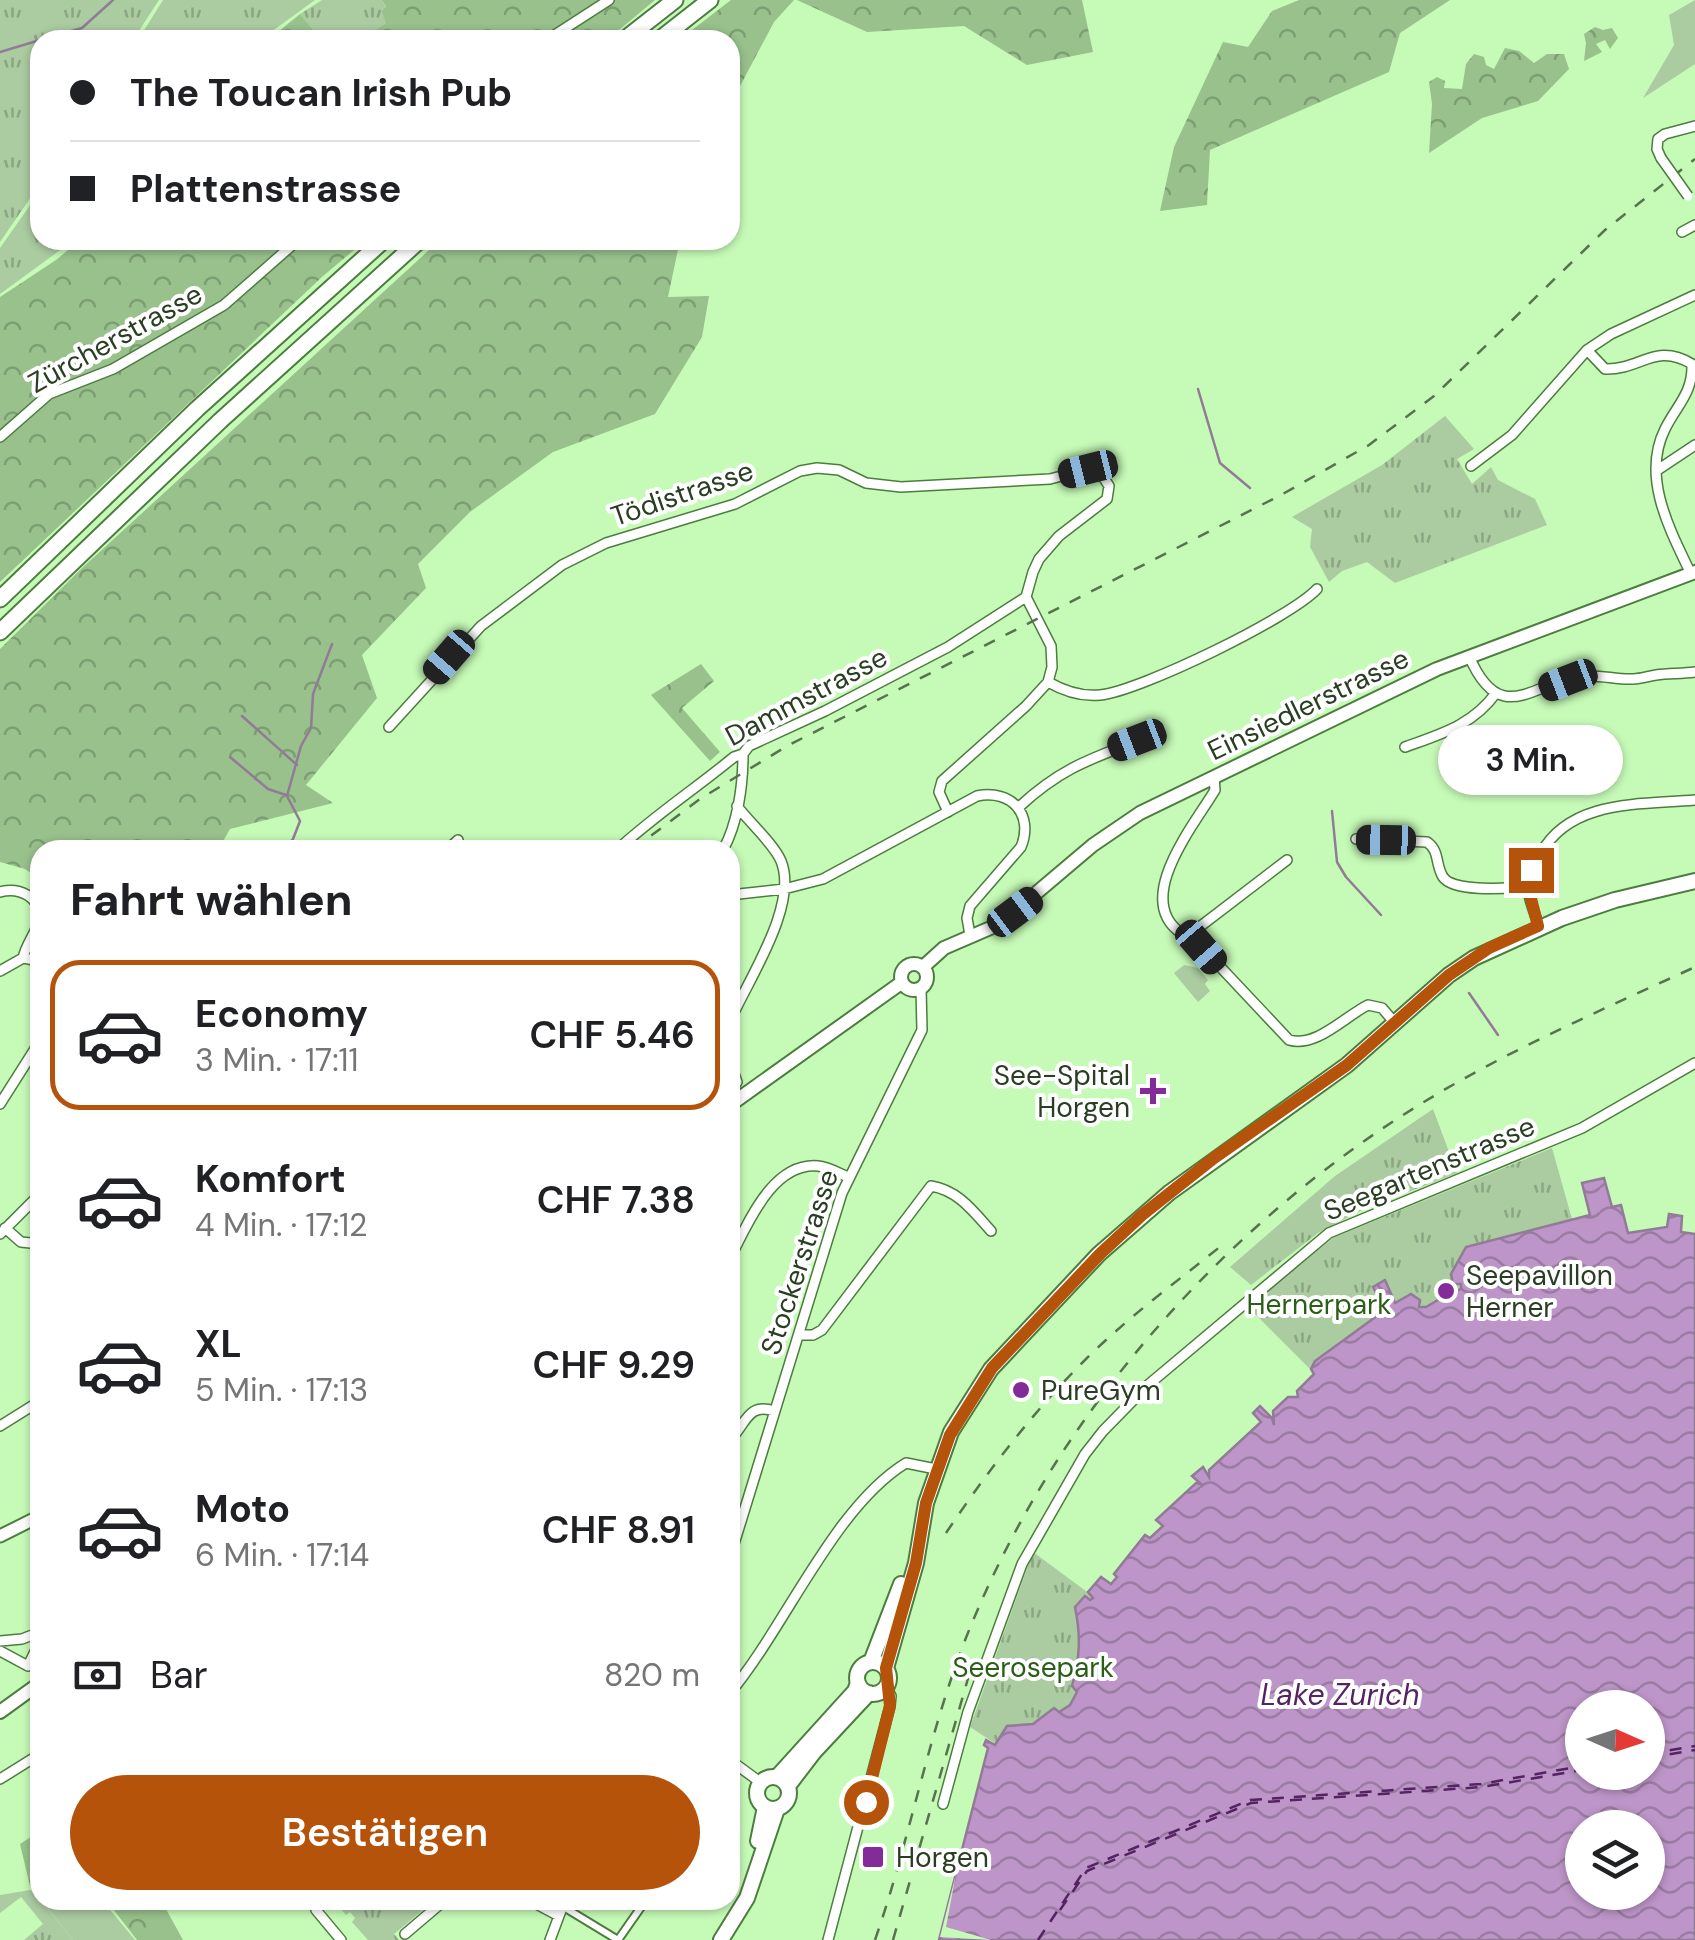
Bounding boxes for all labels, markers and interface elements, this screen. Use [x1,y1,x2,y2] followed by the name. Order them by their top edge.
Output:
[130,68,512,118] text: The Toucan Irish Pub
[130,164,402,214] text: Plattenstrasse
[22,275,209,402] street label: Zürcherstrasse
[1055,447,1121,491] car
[606,452,758,535] street label: Tödistrasse
[418,625,480,689] car
[719,638,894,755] street label: Dammstrasse
[1202,640,1415,769] street label: Einsiedlerstrasse
[1535,655,1601,705] car
[1104,715,1170,765] car
[1438,725,1624,795] callout: 3 Min.
[1485,739,1576,781] text: 3 Min.
[1356,824,1416,856] car
[1509,848,1554,893] route end
[70,870,352,929] text: Fahrt wählen
[982,882,1048,942] car
[1170,915,1232,979] car
[195,989,368,1039] text: Economy
[75,990,165,1080] icon: car
[530,1010,695,1060] text: CHF 5.46
[195,1039,359,1081] text: 3 Min. · 17:11
[994,1057,1130,1126] place label: See-Spital Horgen
[1140,1078,1166,1104] marker: See-Spital Horgen
[1318,1107,1540,1230] street label: Seegartenstrasse
[195,1154,346,1204] text: Komfort
[75,1155,165,1245] icon: car
[752,1165,847,1360] street label: Stockerstrasse
[537,1175,695,1225] text: CHF 7.38
[195,1204,368,1246] text: 4 Min. · 17:12
[1466,1257,1613,1326] place label: Seepavillon Herner
[1435,1280,1457,1302] marker: Seepavillon Herner
[1247,1286,1391,1323] park label: Hernerpark
[195,1319,242,1369] text: XL
[75,1320,165,1410] icon: car
[533,1340,695,1390] text: CHF 9.29
[195,1369,368,1411] text: 5 Min. · 17:13
[1041,1372,1161,1409] place label: PureGym
[1010,1379,1032,1401] marker: PureGym
[195,1484,290,1534] text: Moto
[75,1485,165,1575] icon: car
[542,1505,695,1555] text: CHF 8.91
[195,1534,369,1576] text: 6 Min. · 17:14
[70,1648,125,1703] icon: cash
[952,1649,1114,1686] park label: Seerosepark
[150,1650,208,1700] text: Bar
[604,1654,700,1696] text: 820 m
[1261,1675,1419,1714] water label: Lake Zurich
[1565,1690,1665,1790] north arrow
[1565,1690,1665,1910] map controls
[70,1775,700,1890] button: Bestätigen
[844,1780,889,1825] route start
[1565,1810,1665,1910] button: layers
[896,1839,989,1876] place label: Horgen
[860,1844,886,1870] marker: Horgen

